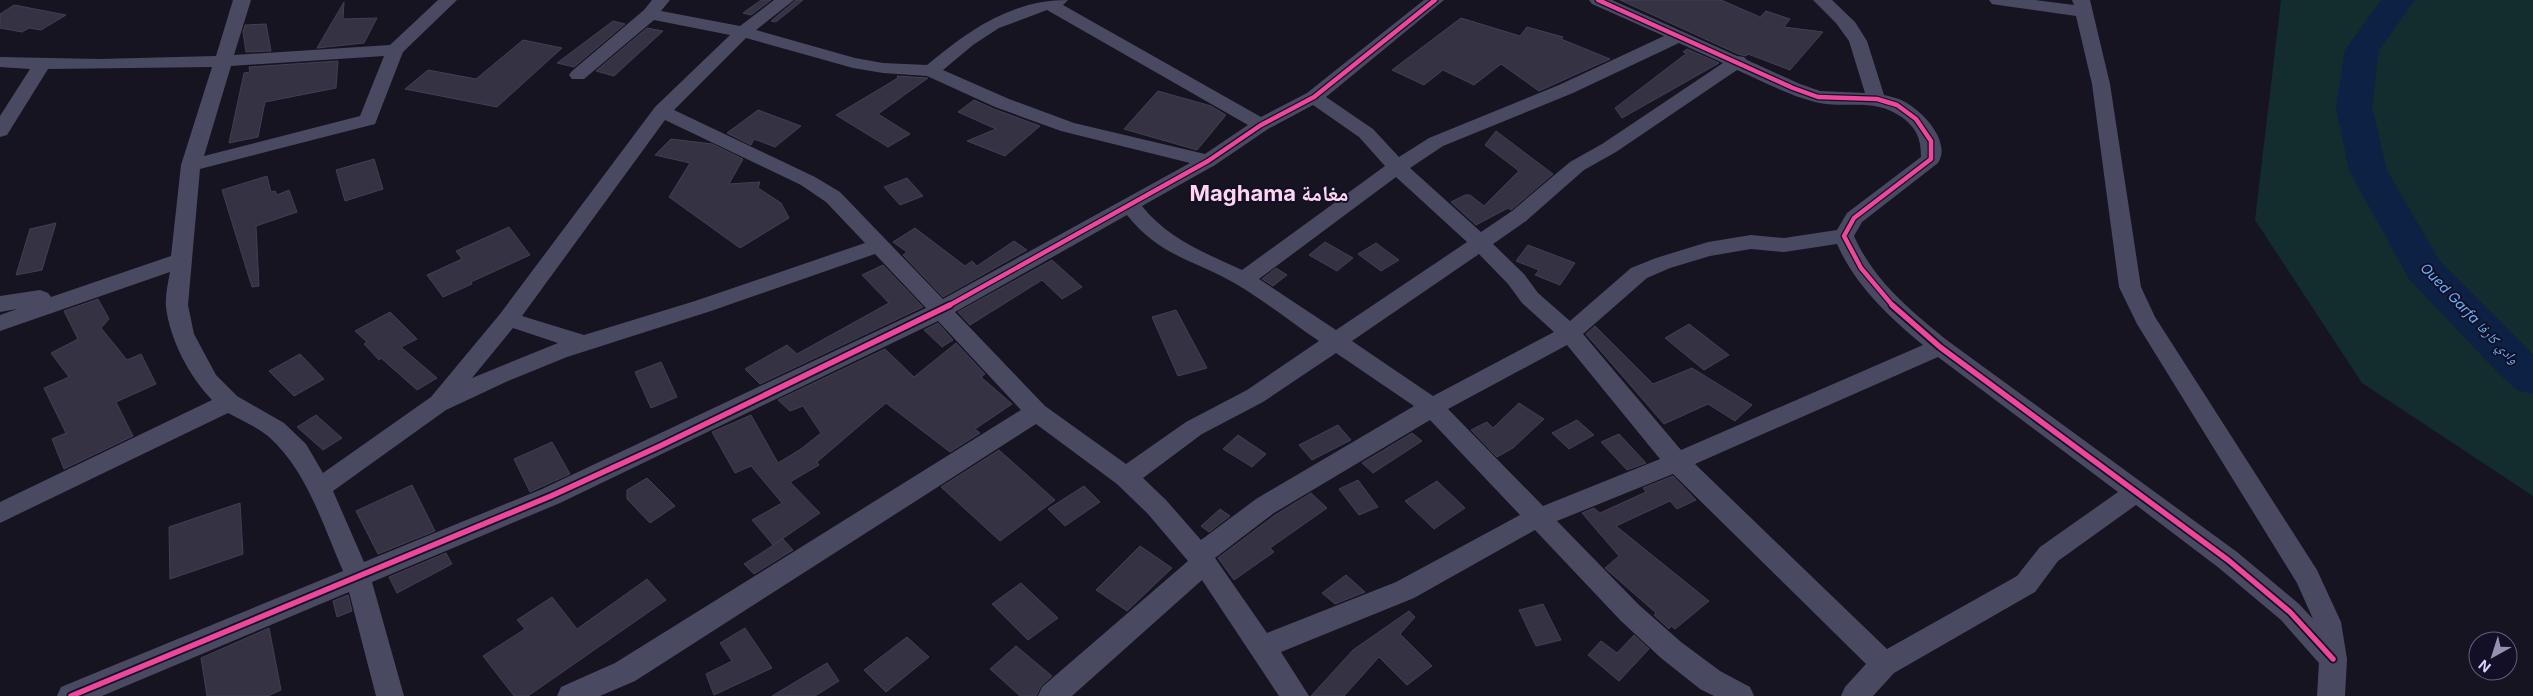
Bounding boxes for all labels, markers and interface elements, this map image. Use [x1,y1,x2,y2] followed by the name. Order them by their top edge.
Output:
[1190,180,1348,206] district label: Maghama مغامة
[2415,259,2523,370] water label: Oued Garfa وادي كارفا
[2468,631,2518,681] north arrow
[2475,657,2494,676] text: N

